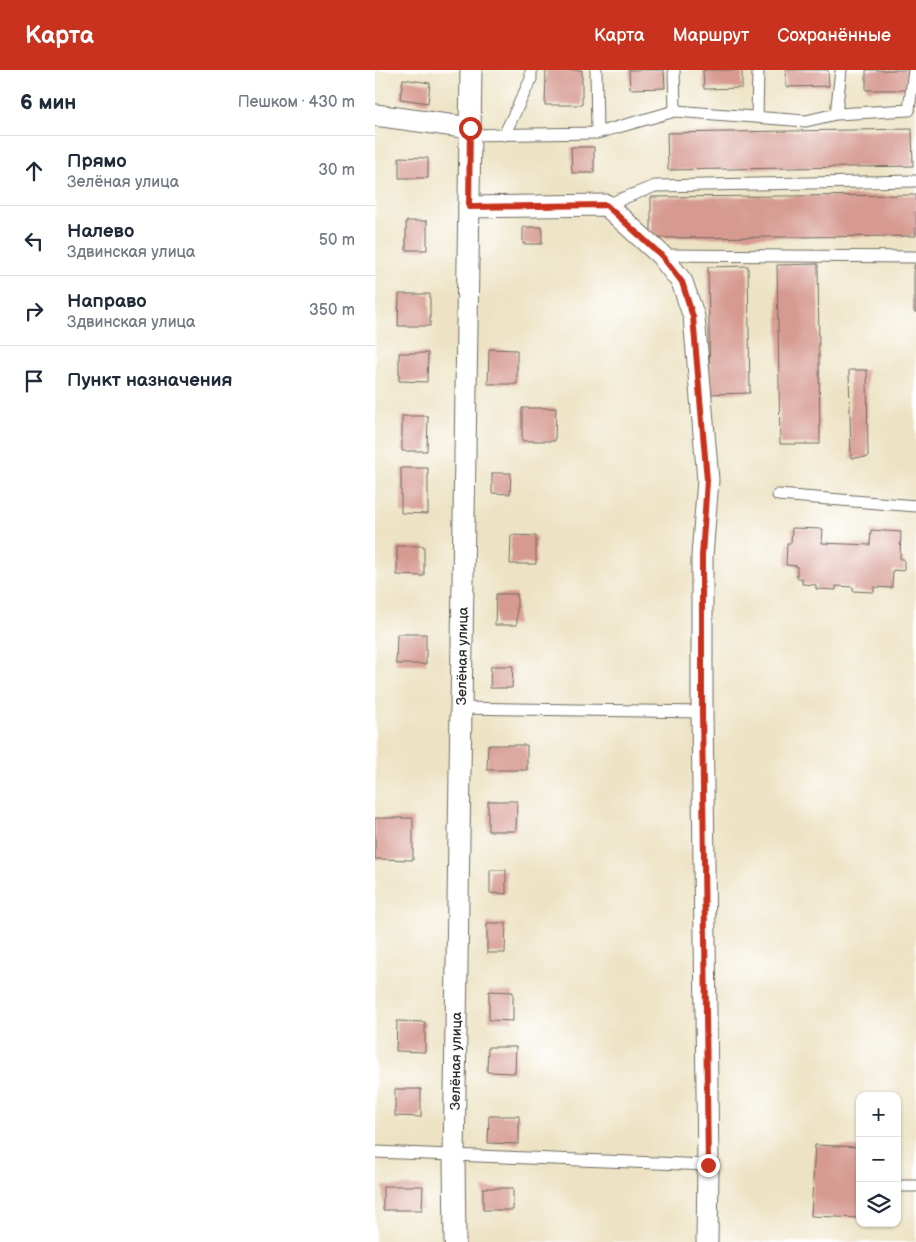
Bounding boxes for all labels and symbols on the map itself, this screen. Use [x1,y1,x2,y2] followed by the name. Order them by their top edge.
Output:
[459,117,482,140] route start
[453,606,471,705] street label: Зелёная улица
[446,1011,465,1110] street label: Зелёная улица
[697,1154,720,1177] route end

